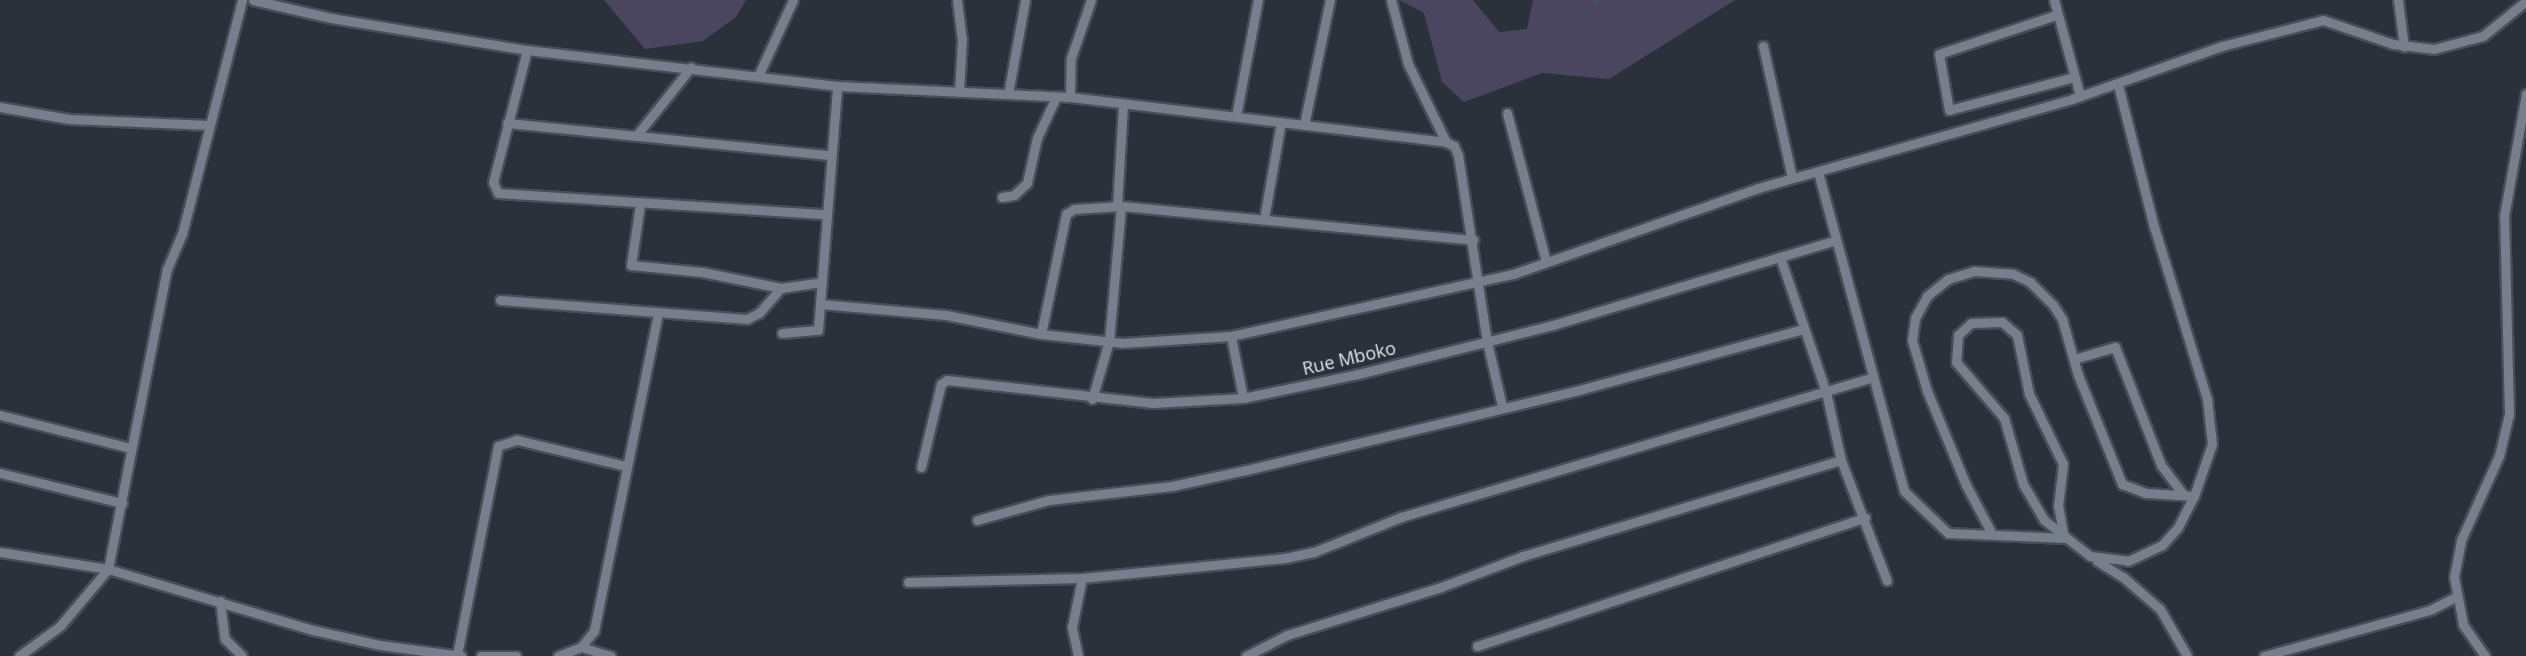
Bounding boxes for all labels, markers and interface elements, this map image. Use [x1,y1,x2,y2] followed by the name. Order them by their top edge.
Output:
[1300,337,1398,379] street label: Rue Mboko

